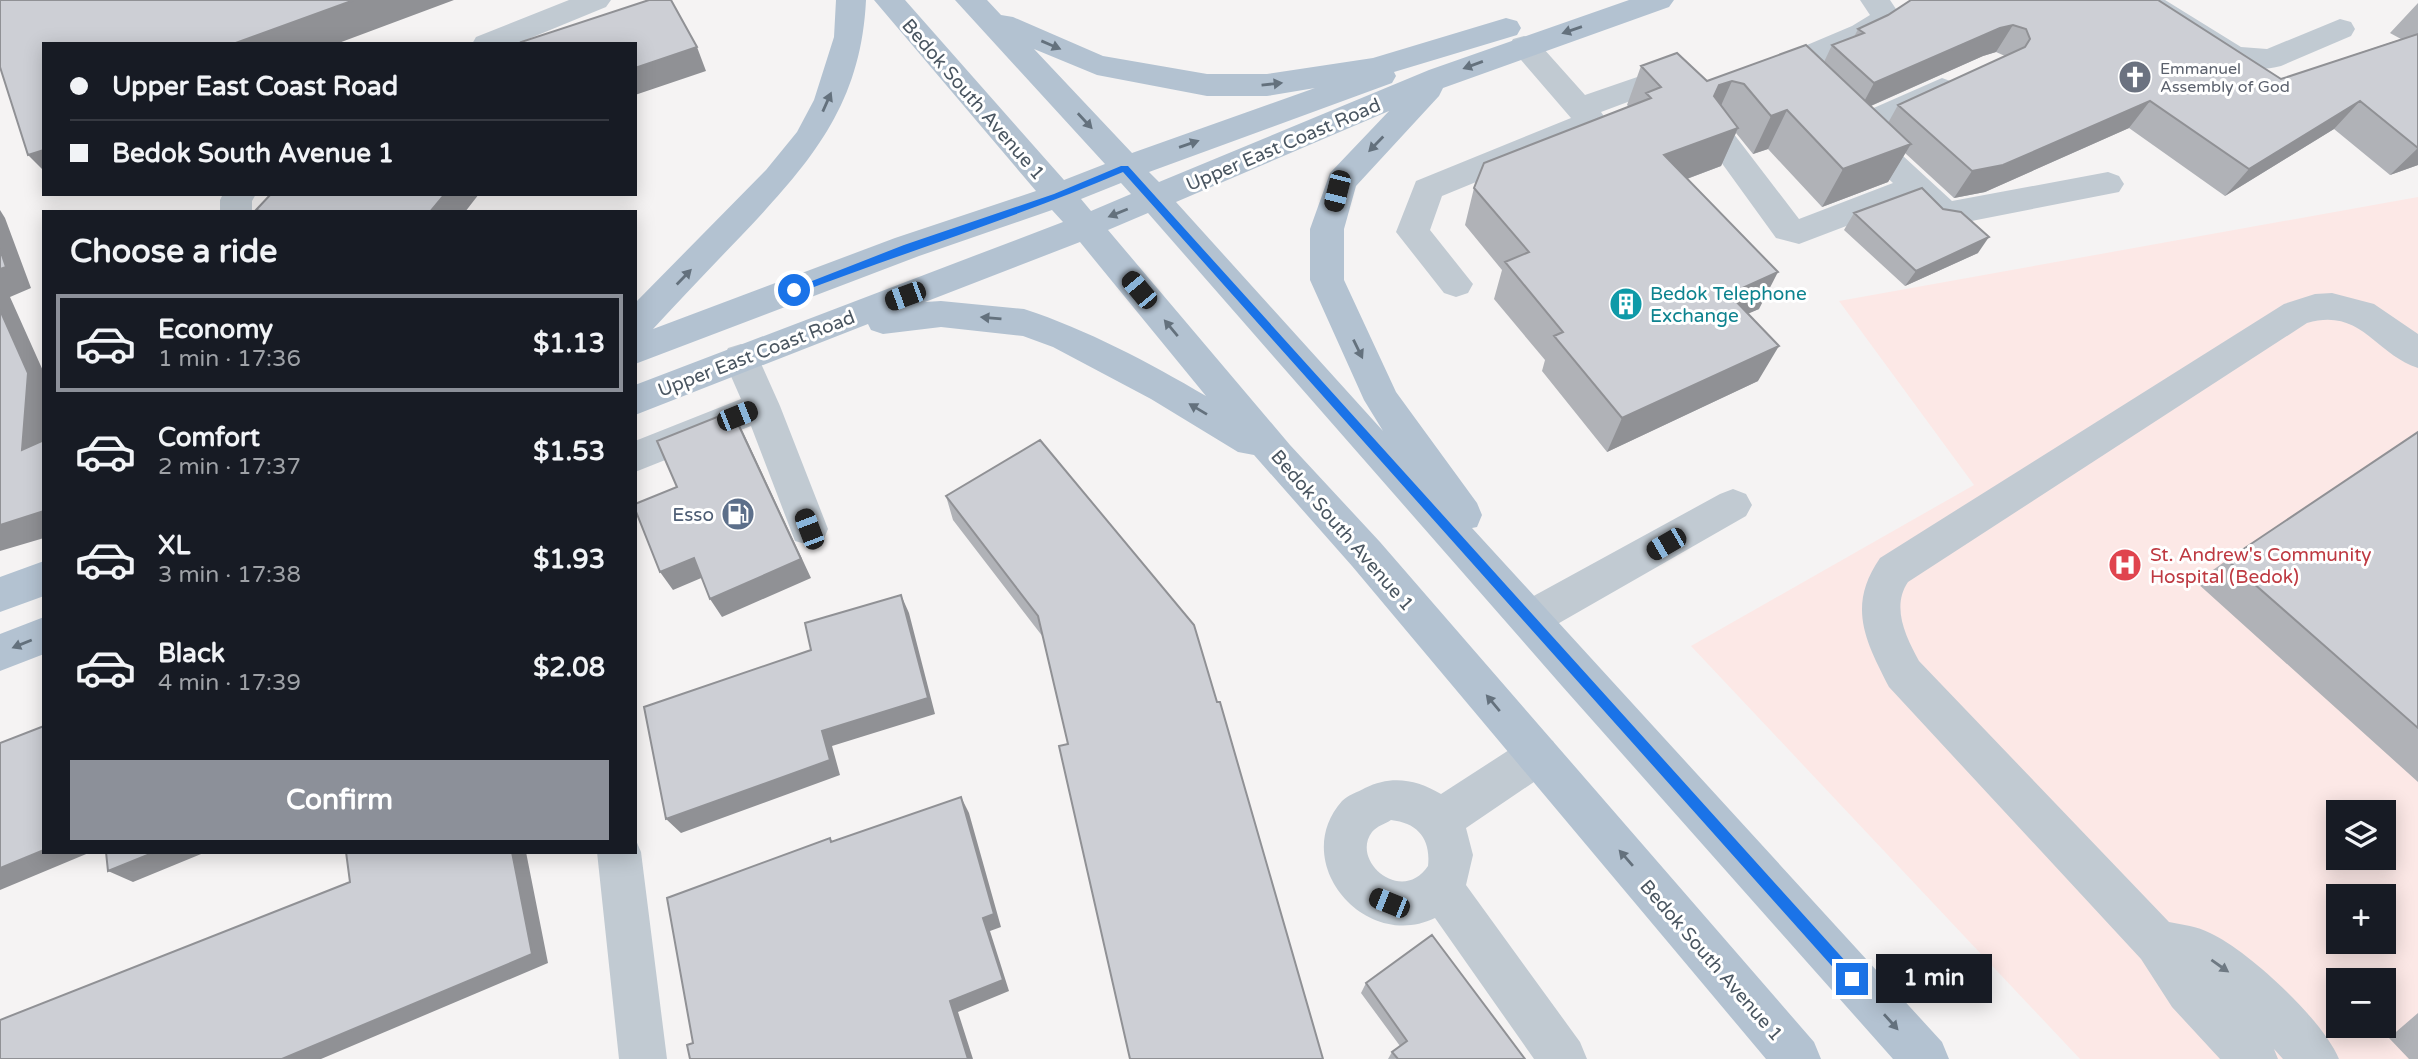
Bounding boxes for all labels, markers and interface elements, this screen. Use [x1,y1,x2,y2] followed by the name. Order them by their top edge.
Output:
[897,15,1049,185] street label: Bedok South Avenue 1
[1561,25,1582,36] one-way arrow
[1040,40,1061,51] one-way arrow
[2116,58,2154,96] church icon: Emmanuel Assembly of God
[1463,59,1484,70] one-way arrow
[2160,59,2290,97] place label: Emmanuel Assembly of God
[112,71,398,102] text: Upper East Coast Road
[1261,78,1283,89] one-way arrow
[821,92,833,112] one-way arrow
[1183,94,1384,196] street label: Upper East Coast Road
[1076,113,1093,130] one-way arrow
[1368,135,1384,153] one-way arrow
[112,138,394,169] text: Bedok South Avenue 1
[1178,138,1199,149] one-way arrow
[1322,168,1353,214] car
[1108,207,1128,219] one-way arrow
[70,233,277,271] text: Choose a ride
[1118,267,1161,313] car
[675,269,691,286] one-way arrow
[778,274,810,306] route start
[882,279,929,313] car
[1650,283,1807,327] place label: Bedok Telephone Exchange
[1607,285,1645,323] building icon: Bedok Telephone Exchange
[655,306,858,402] street label: Upper East Coast Road
[74,312,137,375] icon: car
[980,312,1002,323] one-way arrow
[158,314,273,345] text: Economy
[1164,320,1179,337] one-way arrow
[533,328,605,359] text: $1.13
[1352,339,1363,359] one-way arrow
[158,345,301,373] text: 1 min · 17:36
[714,398,761,434] car
[1188,403,1207,415] one-way arrow
[74,420,137,483] icon: car
[158,422,260,453] text: Comfort
[533,436,605,467] text: $1.53
[1266,446,1418,616] street label: Bedok South Avenue 1
[158,453,301,481] text: 2 min · 17:37
[719,495,757,533] fuel station icon: Esso
[672,504,714,526] place label: Esso
[792,506,827,552] car
[1643,524,1690,564] car
[74,528,137,591] icon: car
[158,530,190,561] text: XL
[533,544,605,575] text: $1.93
[2150,544,2372,588] place label: St. Andrew's Community Hospital (Bedok)
[2106,546,2144,584] hospital icon: St. Andrew's Community Hospital (Bedok)
[158,561,301,589] text: 3 min · 17:38
[74,636,137,699] icon: car
[158,638,225,669] text: Black
[11,639,32,650] one-way arrow
[533,652,605,683] text: $2.08
[158,669,301,697] text: 4 min · 17:39
[1486,695,1501,712] one-way arrow
[70,760,609,840] button: Confirm
[2326,800,2396,1038] map controls
[2326,800,2396,870] button: layers
[1619,850,1634,867] one-way arrow
[1635,876,1787,1046] street label: Bedok South Avenue 1
[2326,884,2396,954] button: +
[1366,885,1413,921] car
[1876,954,1992,1004] callout: 1 min
[2211,959,2229,973] one-way arrow
[1836,963,1868,995] route end
[1903,964,1965,992] text: 1 min
[2326,968,2396,1038] button: −
[1883,1013,1899,1030] one-way arrow

